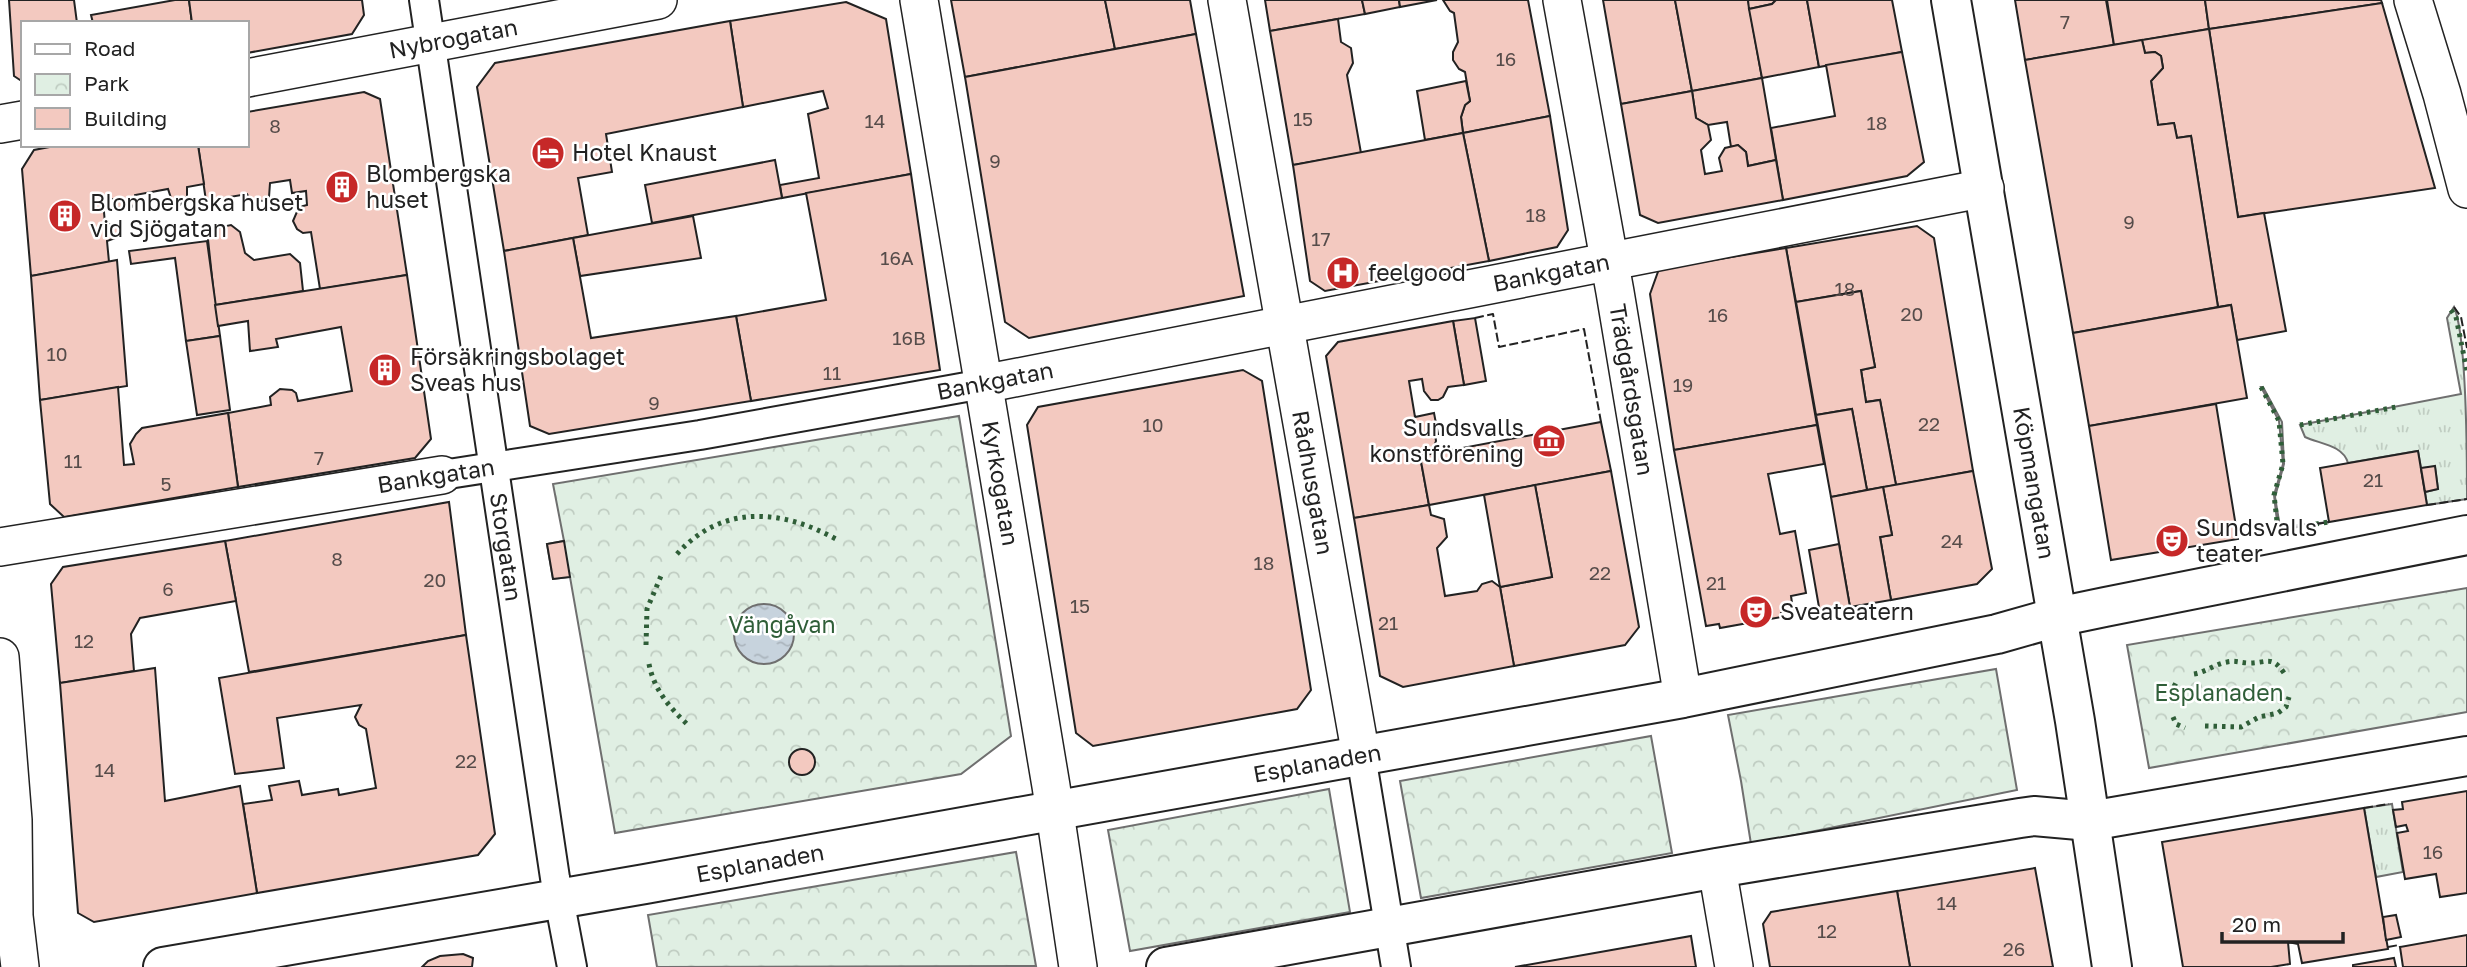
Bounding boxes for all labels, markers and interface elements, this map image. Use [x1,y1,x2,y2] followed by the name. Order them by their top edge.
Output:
[2060,10,2070,33] house number: 7
[386,12,520,64] street label: Nybrogatan
[21,21,248,147] legend
[84,35,135,61] text: Road
[1496,47,1516,70] house number: 16
[84,70,130,96] text: Park
[84,105,167,131] text: Building
[1293,107,1313,130] house number: 15
[865,109,885,132] house number: 14
[1867,111,1887,134] house number: 18
[269,114,281,137] house number: 8
[529,134,567,172] hotel icon: Hotel Knaust
[572,138,717,166] place label: Hotel Knaust
[989,149,1001,172] house number: 9
[366,159,511,213] place label: Blombergska huset
[323,168,361,206] building icon: Blombergska huset
[90,188,304,242] place label: Blombergska huset vid Sjögatan
[46,197,84,235] building icon: Blombergska huset vid Sjögatan
[1526,203,1546,226] house number: 18
[2123,210,2135,233] house number: 9
[1311,227,1331,250] house number: 17
[880,246,914,269] house number: 16A
[1490,247,1612,297] street label: Bankgatan
[1324,254,1362,292] hospital icon: feelgood
[1368,258,1466,286] place label: feelgood
[1835,277,1855,300] house number: 18
[1604,302,1661,478] street label: Trädgårdsgatan
[1901,302,1923,325] house number: 20
[1708,303,1728,326] house number: 16
[892,326,926,349] house number: 16B
[47,342,68,365] house number: 10
[410,342,625,396] place label: Försäkringsbolaget Sveas hus
[366,351,404,389] building icon: Försäkringsbolaget Sveas hus
[934,355,1056,405] street label: Bankgatan
[823,361,841,384] house number: 11
[1673,373,1693,396] house number: 19
[648,391,660,414] house number: 9
[2008,404,2062,561] street label: Köpmangatan
[1287,408,1340,557] street label: Rådhusgatan
[1918,412,1940,435] house number: 22
[1143,413,1164,436] house number: 10
[1369,413,1524,467] place label: Sundsvalls konstförening
[977,418,1025,548] street label: Kyrkogatan
[1530,422,1568,460] museum icon: Sundsvalls konstförening
[314,446,324,469] house number: 7
[64,449,82,472] house number: 11
[375,452,496,498] street label: Bankgatan
[2363,468,2383,491] house number: 21
[160,472,172,495] house number: 5
[485,491,529,603] street label: Storgatan
[2196,513,2317,567] place label: Sundsvalls teater
[2153,522,2191,560] theatre icon: Sundsvalls teater
[1941,529,1963,552] house number: 24
[331,547,343,570] house number: 8
[1254,551,1274,574] house number: 18
[1589,561,1611,584] house number: 22
[424,568,446,591] house number: 20
[1706,571,1726,594] house number: 21
[162,577,174,600] house number: 6
[1737,593,1775,631] theatre icon: Sveateatern
[1070,594,1090,617] house number: 15
[1780,597,1914,625] place label: Sveateatern
[728,610,836,638] park label: Vängåvan
[1378,611,1398,634] house number: 21
[74,629,94,652] house number: 12
[2154,678,2284,706] park label: Esplanaden
[1251,737,1383,788] street label: Esplanaden
[455,749,477,772] house number: 22
[95,758,115,781] house number: 14
[694,837,826,888] street label: Esplanaden
[2423,840,2443,863] house number: 16
[1937,891,1957,914] house number: 14
[2222,900,2343,944] scale bar
[2232,911,2281,937] text: 20 m
[1817,919,1837,942] house number: 12
[2003,937,2025,960] house number: 26

